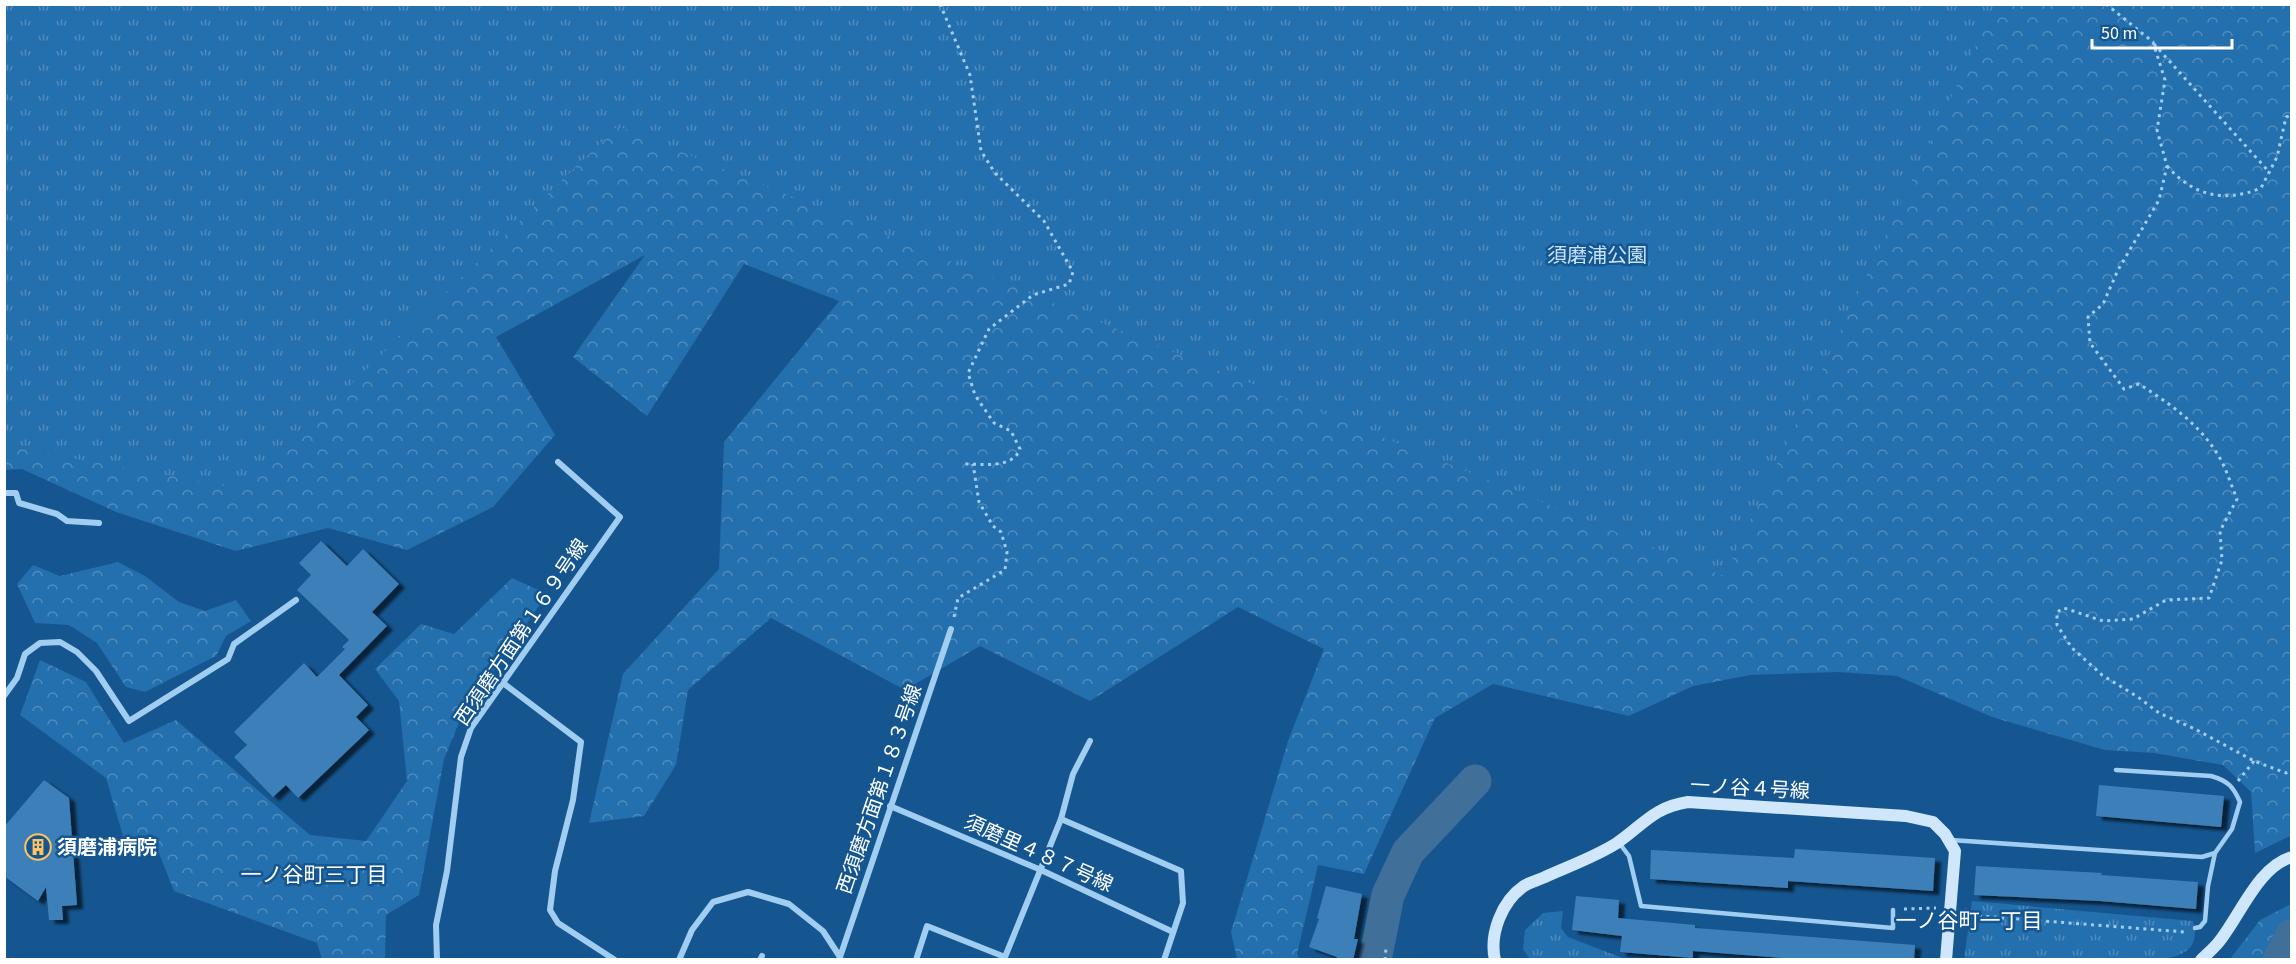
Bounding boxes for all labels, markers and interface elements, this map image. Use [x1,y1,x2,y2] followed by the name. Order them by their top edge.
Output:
[2092,12,2232,50] scale bar
[2101,21,2137,46] text: 50 m
[1547,242,1647,270] park label: 須磨浦公園
[449,534,595,732] street label: 西須磨方面第１６９号線
[831,681,929,898] street label: 西須磨方面第１８３号線
[1689,772,1811,806] street label: 一ノ谷４号線
[960,809,1117,899] street label: 須磨里４８７号線
[23,832,53,862] building icon: 須磨浦病院
[57,834,157,862] place label: 須磨浦病院
[241,860,388,890] district label: 一ノ谷町三丁目
[1896,906,2043,936] district label: 一ノ谷町一丁目

